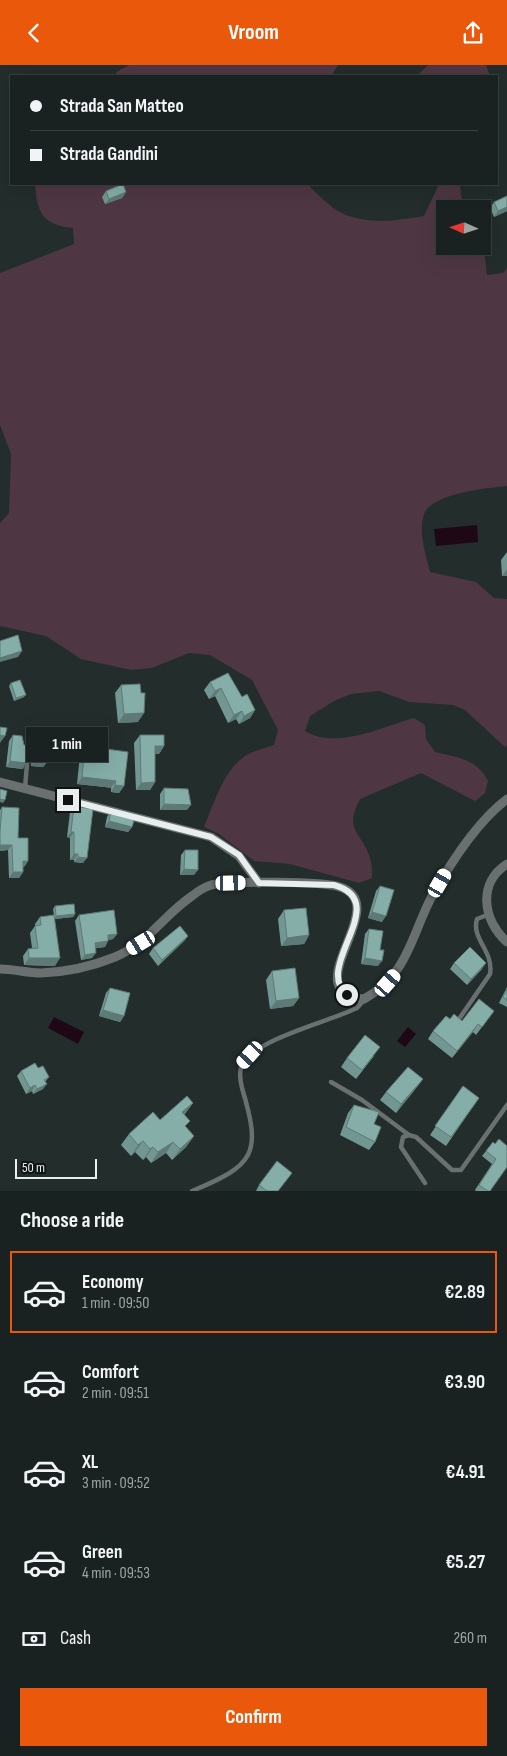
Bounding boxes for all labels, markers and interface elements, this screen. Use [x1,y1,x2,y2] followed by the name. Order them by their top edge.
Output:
[20,19,48,47] icon: back
[228,19,279,46] text: Vroom
[459,19,487,47] icon: share
[60,95,184,118] text: Strada San Matteo
[60,143,158,166] text: Strada Gandini
[436,200,491,255] north arrow
[436,200,491,255] map controls
[27,727,109,763] callout: 1 min
[52,735,82,754] text: 1 min
[57,789,79,811] route end
[426,866,453,900] car
[215,875,246,891] car
[124,929,157,957] car
[372,967,403,999] car
[336,984,358,1006] route start
[234,1039,265,1071] car
[15,1156,98,1179] scale bar
[22,1159,45,1176] text: 50 m
[20,1207,124,1234] text: Choose a ride
[22,1270,67,1315] icon: car
[82,1271,144,1294] text: Economy
[444,1281,485,1304] text: €2.89
[82,1294,149,1313] text: 1 min · 09:50
[22,1360,67,1405] icon: car
[82,1361,139,1384] text: Comfort
[444,1371,485,1394] text: €3.90
[82,1384,149,1403] text: 2 min · 09:51
[22,1450,67,1495] icon: car
[82,1451,98,1474] text: XL
[445,1461,485,1484] text: €4.91
[82,1474,150,1493] text: 3 min · 09:52
[22,1540,67,1585] icon: car
[82,1541,122,1564] text: Green
[445,1551,485,1574] text: €5.27
[82,1564,150,1583] text: 4 min · 09:53
[20,1625,48,1653] icon: cash
[60,1627,91,1650] text: Cash
[453,1629,487,1648] text: 260 m
[20,1688,487,1746] button: Confirm

